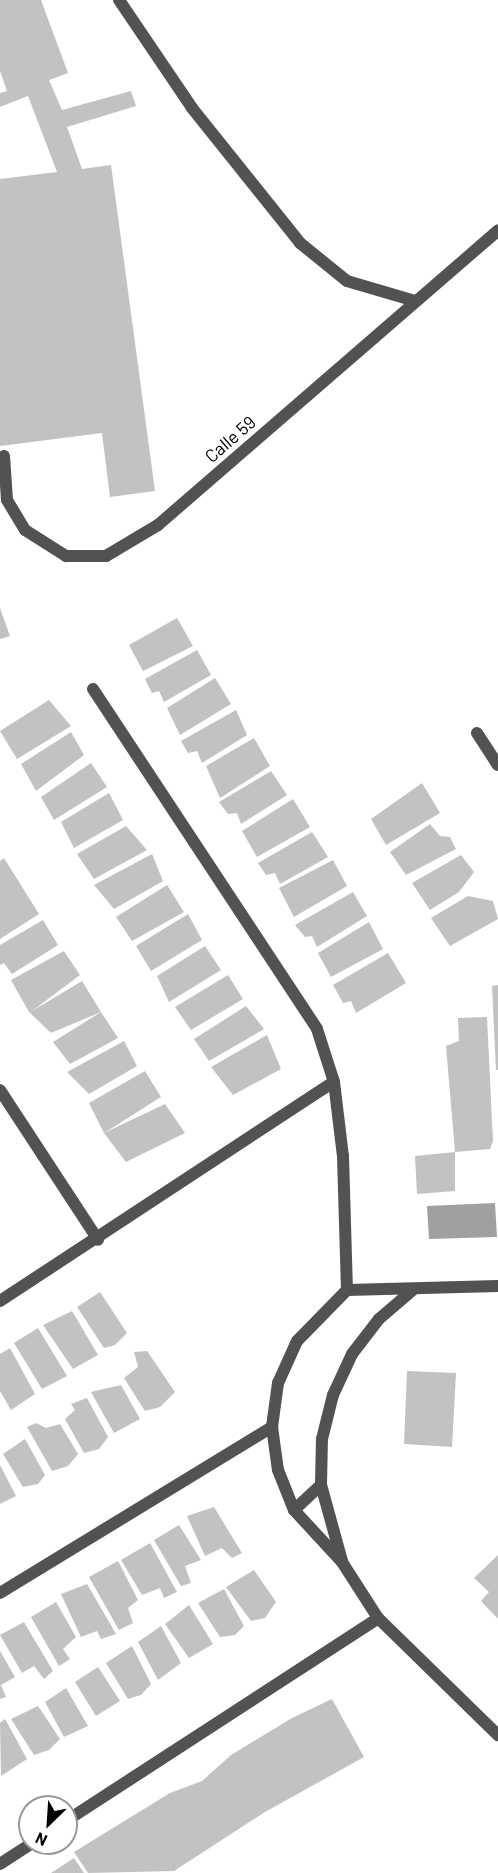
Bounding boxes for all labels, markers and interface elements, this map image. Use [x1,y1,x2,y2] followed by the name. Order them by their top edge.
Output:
[200,411,260,467] street label: Calle 59
[18,1795,78,1855] north arrow
[32,1829,50,1851] text: N

